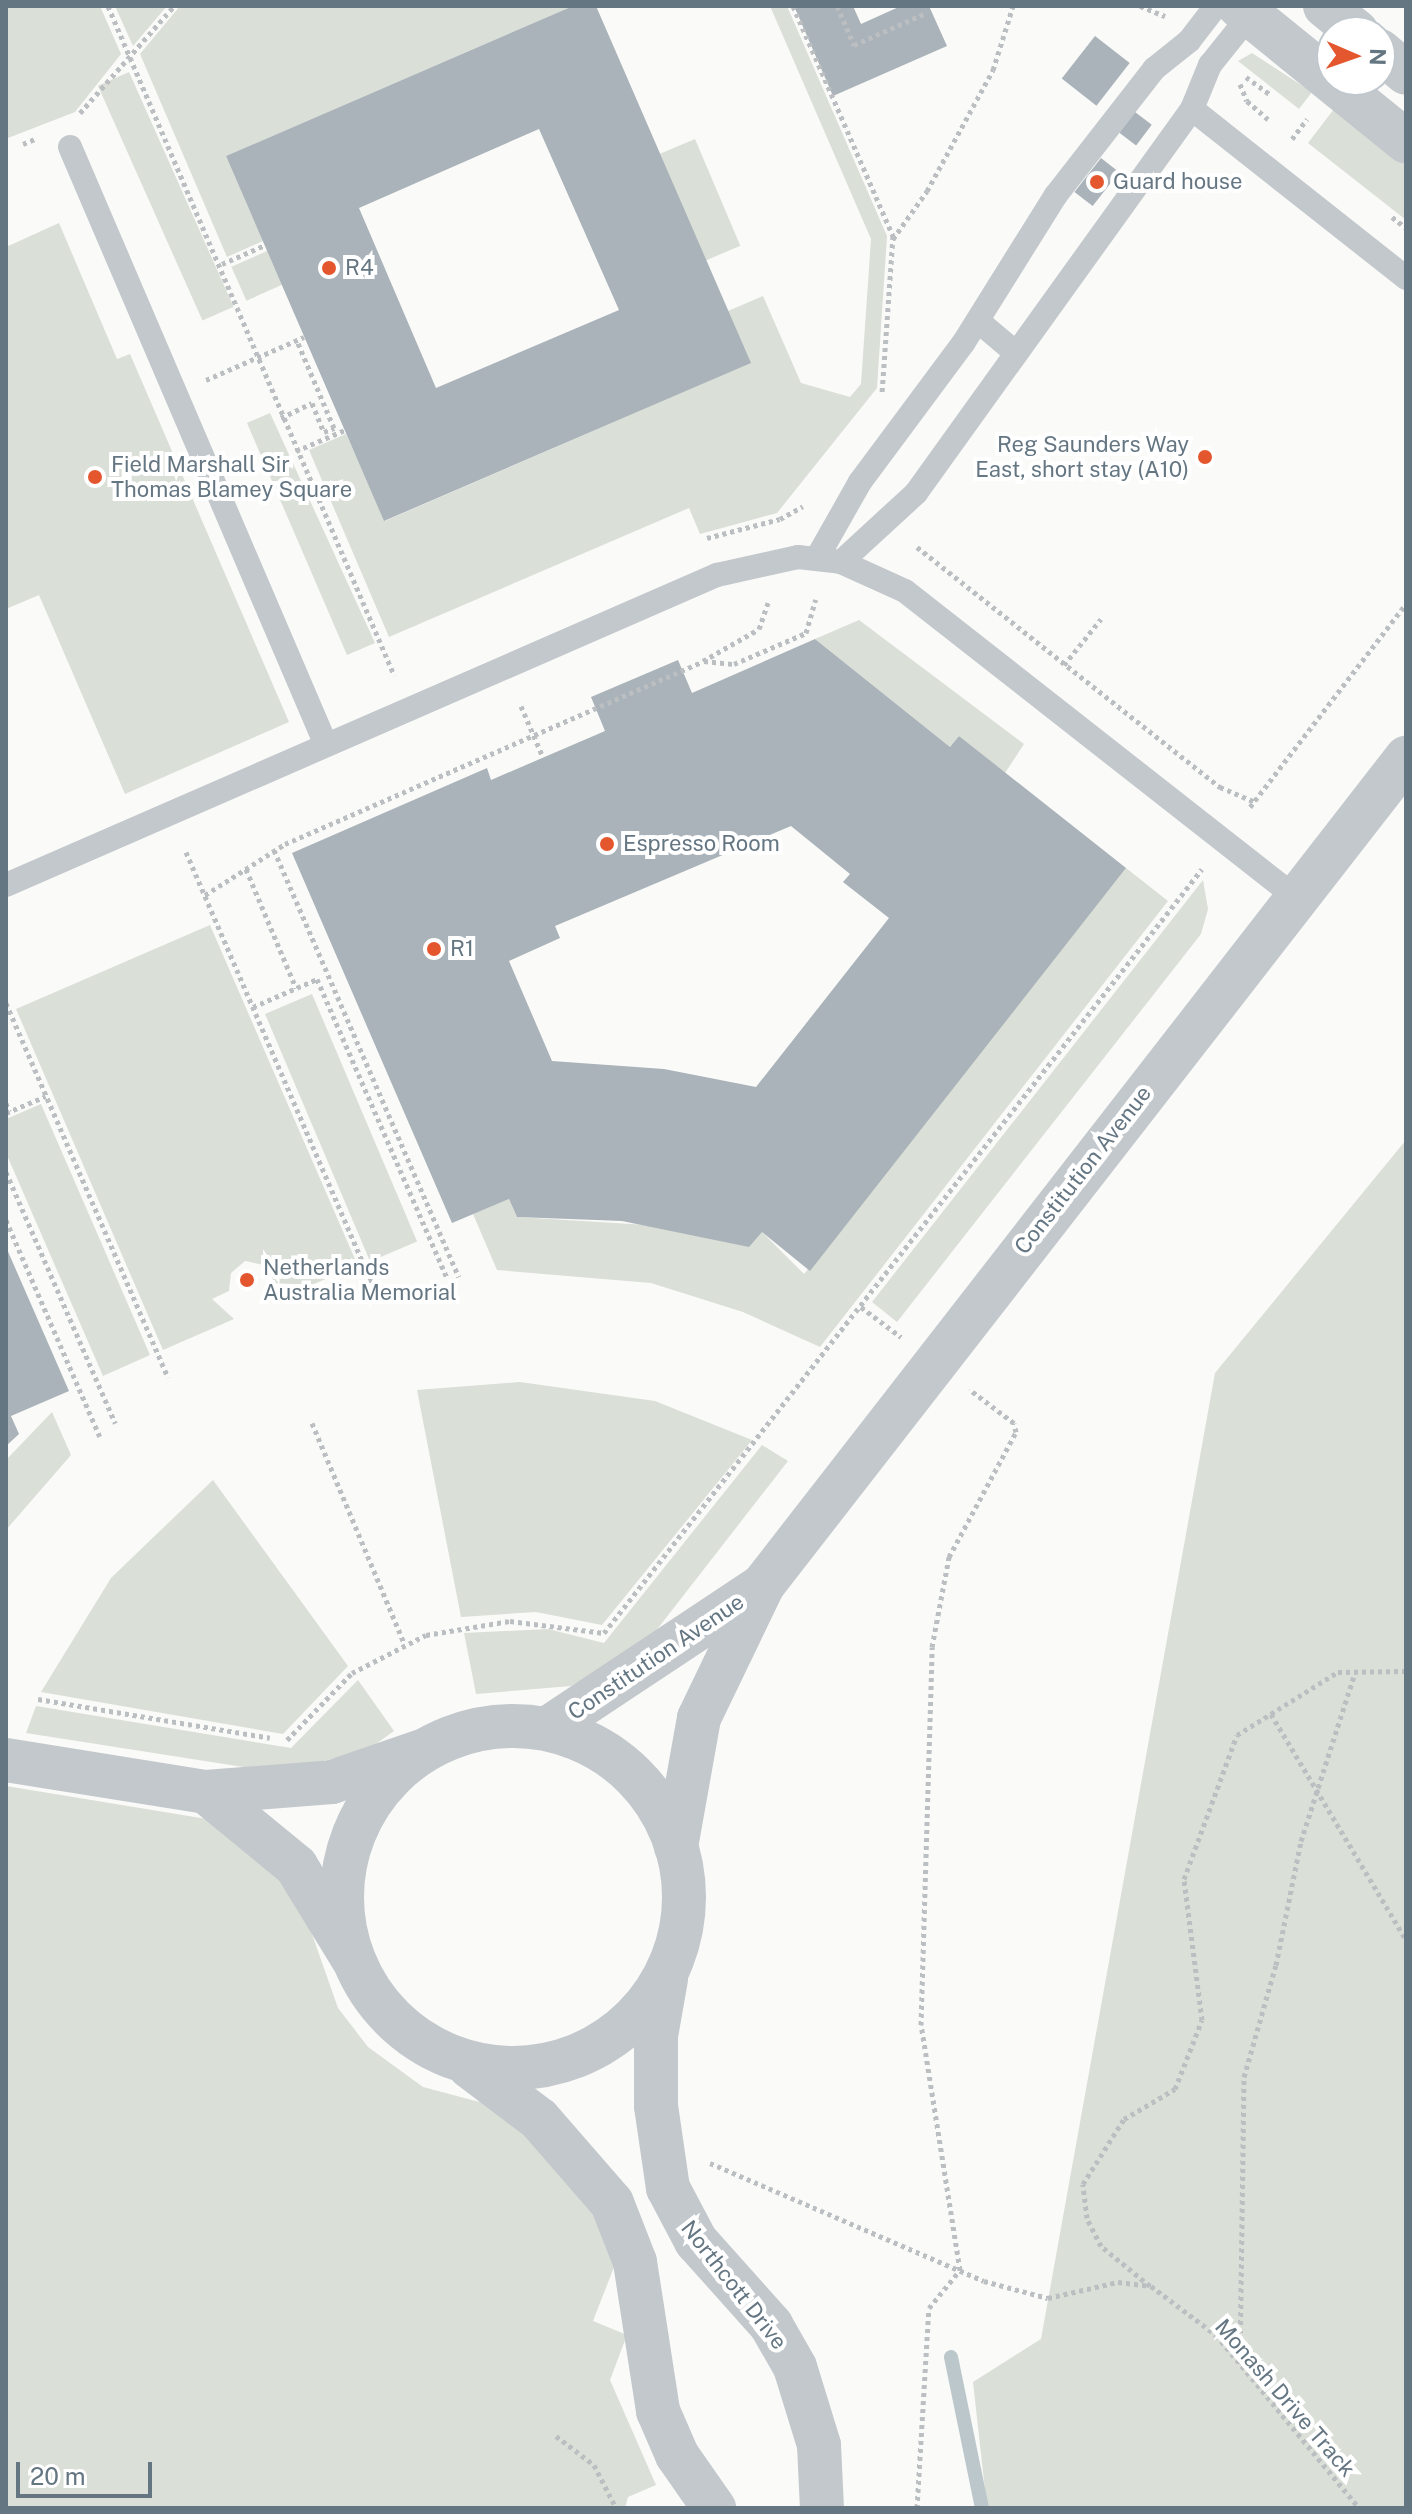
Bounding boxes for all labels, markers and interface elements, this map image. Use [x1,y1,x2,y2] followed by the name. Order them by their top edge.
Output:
[1316,16,1396,96] north arrow
[1365,48,1391,66] text: N
[1113,169,1242,195] place label: Guard house
[1088,173,1106,191] marker: Guard house
[345,255,374,281] place label: R4
[320,259,338,277] marker: R4
[975,431,1189,482] place label: Reg Saunders Way East, short stay (A10)
[1196,448,1214,466] marker: Reg Saunders Way East, short stay (A10)
[111,451,352,502] place label: Field Marshall Sir Thomas Blamey Square
[86,468,104,486] marker: Field Marshall Sir Thomas Blamey Square
[623,831,780,857] place label: Espresso Room
[598,835,616,853] marker: Espresso Room
[450,936,474,962] place label: R1
[425,940,443,958] marker: R1
[1009,1081,1157,1259] street label: Constitution Avenue
[263,1254,457,1306] place label: Netherlands Australia Memorial
[238,1271,256,1289] marker: Netherlands Australia Memorial
[563,1588,749,1726] street label: Constitution Avenue
[676,2215,792,2355] street label: Northcott Drive
[1209,2314,1361,2482] street label: Monash Drive Track
[20,2446,156,2496] scale bar
[30,2462,86,2490] text: 20 m

